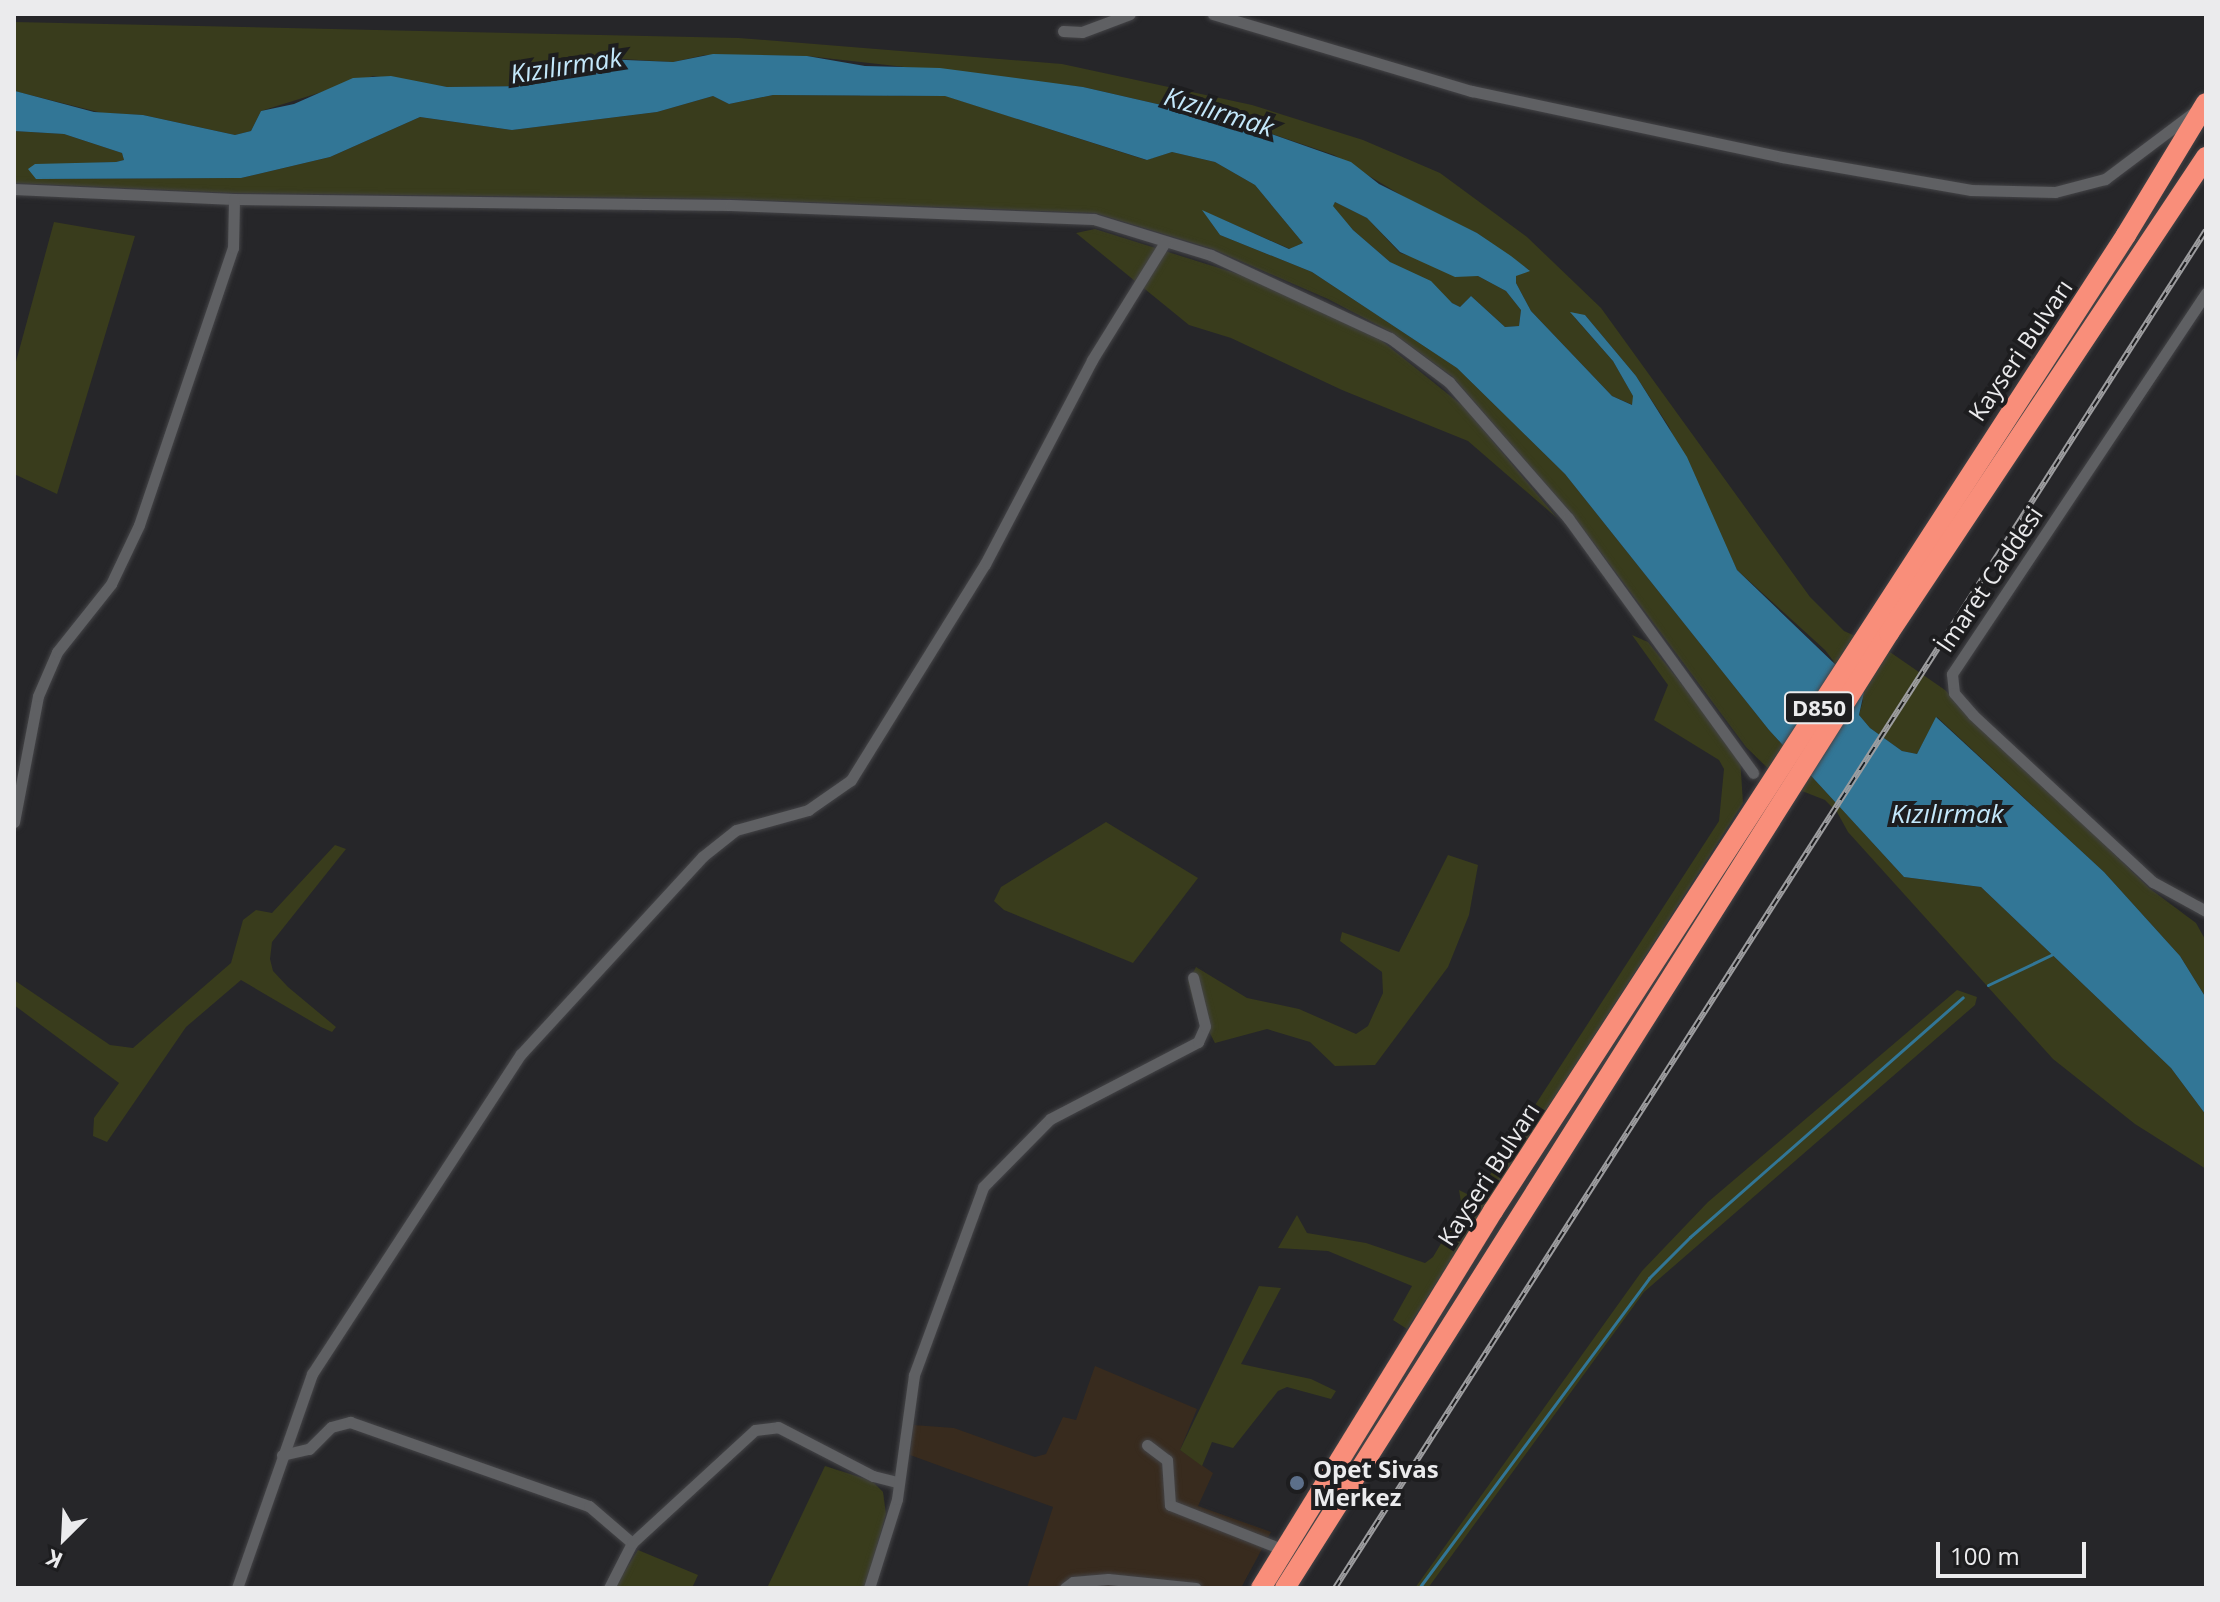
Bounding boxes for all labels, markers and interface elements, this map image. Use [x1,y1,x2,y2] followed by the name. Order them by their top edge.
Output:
[508,42,624,90] water label: Kızılırmak
[1161,81,1277,143] water label: Kızılırmak
[1962,274,2078,426] street label: Kayseri Bulvarı
[1930,501,2048,657] street label: İmaret Caddesi
[1783,690,1855,726] road number: D850
[1891,798,2003,830] water label: Kızılırmak
[1431,1097,1545,1251] street label: Kayseri Bulvarı
[1313,1455,1439,1511] place label: Opet Sivas Merkez
[1288,1474,1306,1492] marker: Opet Sivas Merkez
[24,1498,104,1578] north arrow
[1940,1526,2090,1576] scale bar
[1950,1539,2020,1572] text: 100 m
[41,1543,67,1577] text: K

